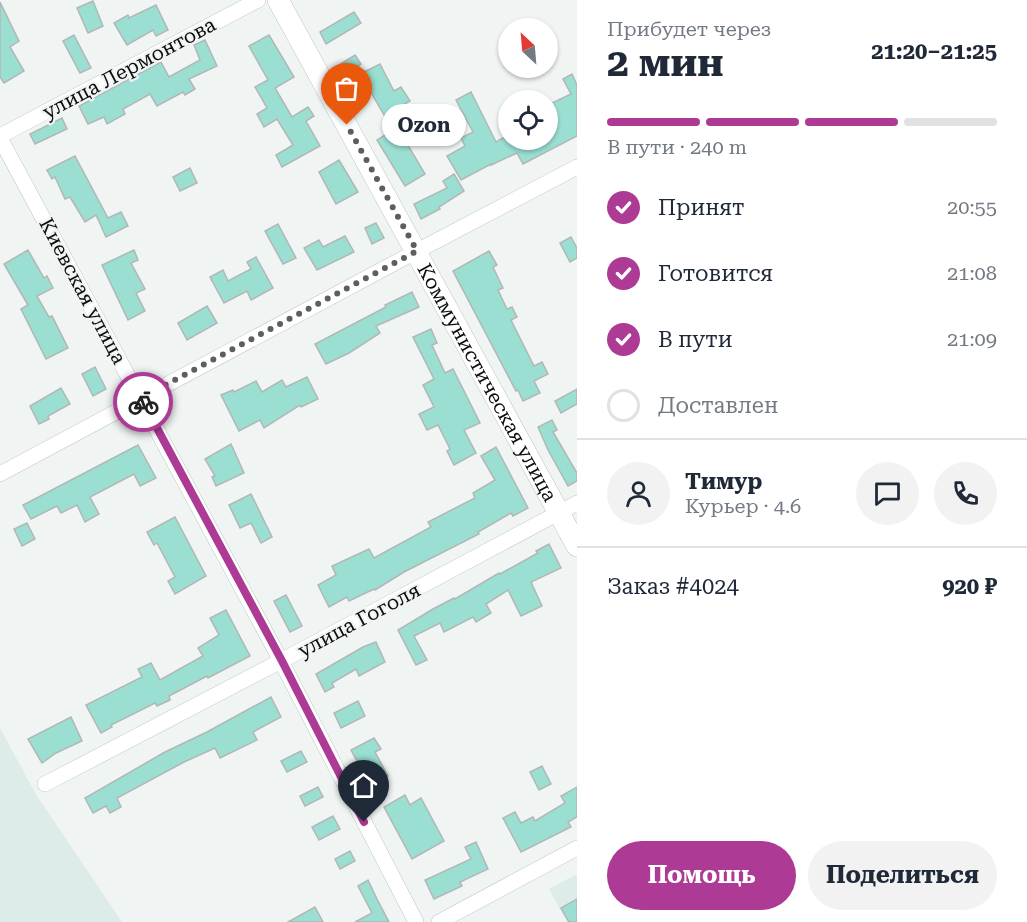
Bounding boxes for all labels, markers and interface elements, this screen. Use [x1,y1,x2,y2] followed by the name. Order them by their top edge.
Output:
[38,12,220,124] street label: улица Лермонтова
[607,17,771,41] text: Прибудет через
[498,18,558,78] north arrow
[498,18,558,150] map controls
[871,39,997,64] text: 21:20–21:25
[607,40,724,86] text: 2 мин
[321,63,372,125] pin
[330,72,363,105] icon: bag
[498,90,558,150] button: locate
[383,104,467,146] callout: Ozon
[398,113,450,137] text: Ozon
[607,135,747,159] text: В пути · 240 m
[607,191,640,224] icon: check
[658,195,745,220] text: Принят
[947,195,997,219] text: 20:55
[34,214,132,368] street label: Киевская улица
[607,257,640,290] icon: check
[412,259,562,506] street label: Коммунистическая улица
[658,261,773,286] text: Готовится
[947,261,997,285] text: 21:08
[607,323,640,356] icon: check
[658,327,733,352] text: В пути
[947,327,997,351] text: 21:09
[113,372,173,432] courier
[127,386,160,419] icon: bike
[658,393,778,418] text: Доставлен
[607,462,670,525] button: person
[856,462,919,525] button: chat
[934,462,997,525] button: phone
[685,469,762,494] text: Тимур
[685,494,801,518] text: Курьер · 4.6
[607,574,739,599] text: Заказ #4024
[942,574,997,599] text: 920 ₽
[294,578,424,662] street label: улица Гоголя
[338,760,389,822] pin
[347,769,380,802] icon: home
[607,841,796,910] button: Помощь
[808,841,997,910] button: Поделиться

